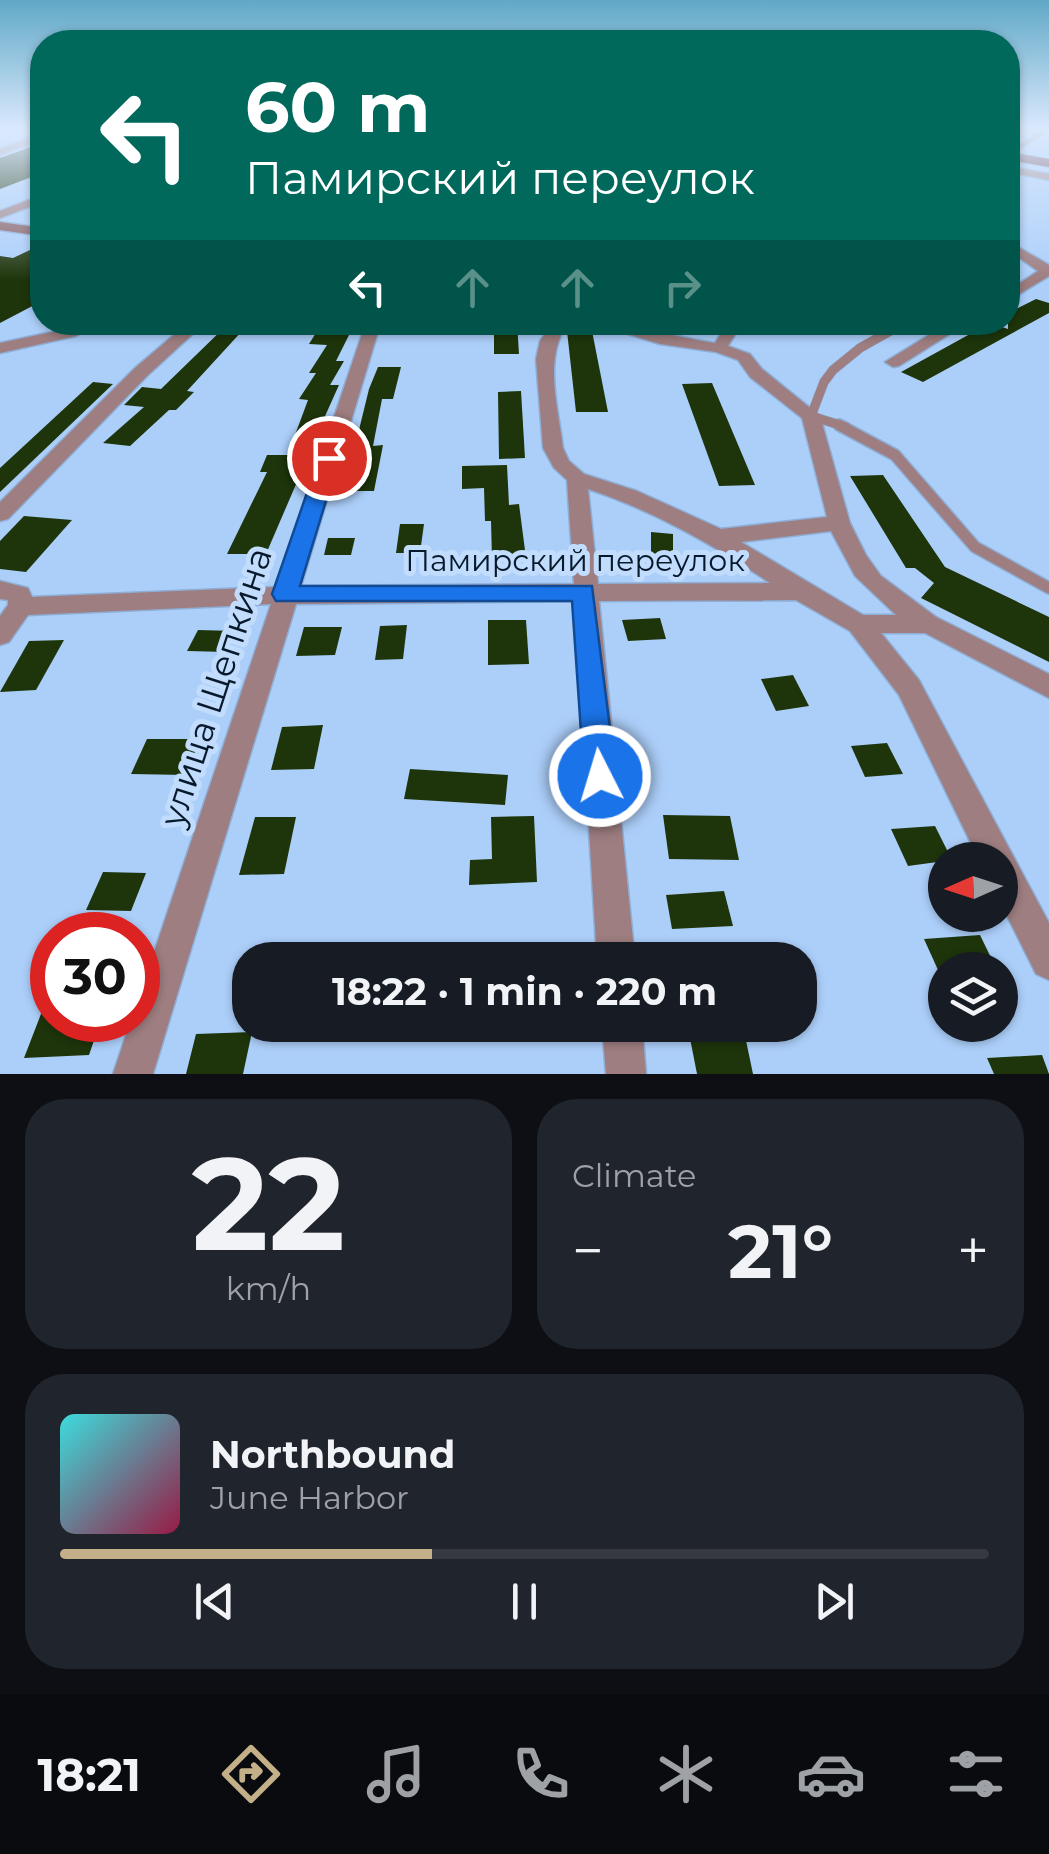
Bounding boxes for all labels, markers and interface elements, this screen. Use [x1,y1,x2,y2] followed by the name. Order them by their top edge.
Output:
[245,64,430,150] text: 60 m
[80,70,210,200] icon: left
[245,150,755,205] text: Памирский переулок
[340,260,395,315] icon: left
[445,260,500,315] icon: ahead
[550,260,605,315] icon: ahead
[655,260,710,315] icon: right
[287,416,372,501] pin
[302,431,357,486] icon: arrive
[150,542,281,833] street label: улица Щепкина
[405,542,745,579] street label: Памирский переулок
[548,724,652,828] position arrow
[928,842,1018,932] north arrow
[928,842,1018,1042] map controls
[30,912,160,1042] speed limit sign: 30
[928,952,1018,1042] button: layers
[332,968,717,1015] text: 18:22 · 1 min · 220 m
[192,1124,345,1283] text: 22
[572,1156,696,1195] text: Climate
[728,1205,833,1297] text: 21°
[572,1217,604,1284] text: −
[957,1217,989,1284] text: +
[226,1269,311,1308] text: km/h
[210,1431,455,1478] text: Northbound
[210,1478,409,1517] text: June Harbor
[187,1574,242,1629] icon: previous
[497,1574,552,1629] icon: pause
[807,1574,862,1629] icon: next
[216,1739,286,1809] icon: directions
[361,1739,431,1809] icon: music
[506,1739,576,1809] icon: phone
[651,1739,721,1809] icon: climate
[796,1739,866,1809] icon: car
[941,1739,1011,1809] icon: filters
[38,1747,141,1802] text: 18:21

